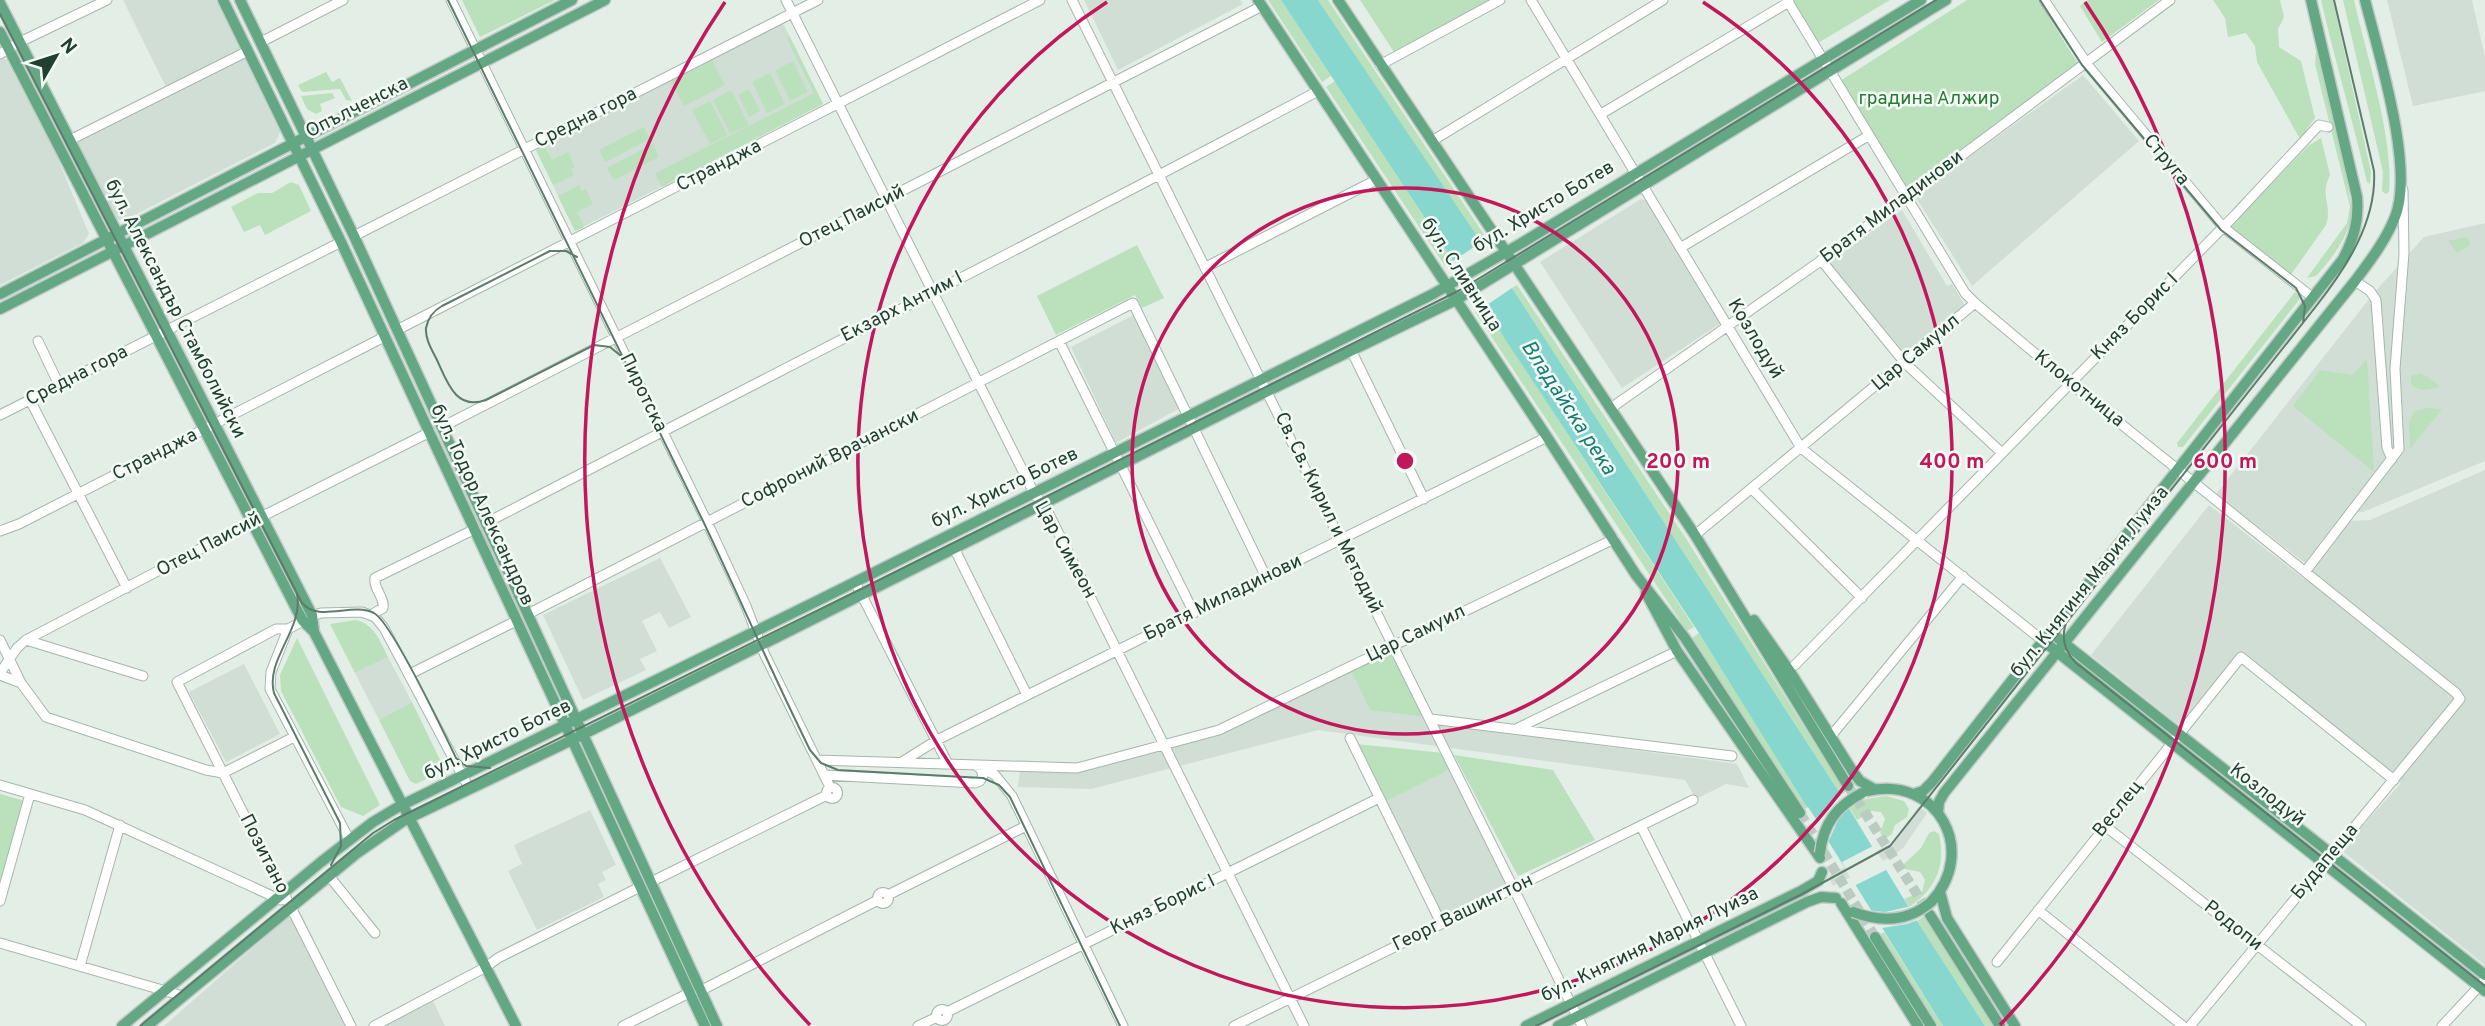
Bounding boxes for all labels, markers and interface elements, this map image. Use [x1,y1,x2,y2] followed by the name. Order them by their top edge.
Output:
[21,21,91,91] north arrow
[54,34,81,59] text: N
[302,72,412,144] street label: Опълченска
[531,82,641,154] street label: Средна гора
[1859,87,1999,111] park label: градина Алжир
[2138,129,2194,191] street label: Струга
[672,134,766,198] street label: Странджа
[1816,145,1968,269] street label: Братя Миладинови
[1469,155,1619,259] street label: бул. Христо Ботев
[99,175,251,443] street label: бул. Александър Стамболийски
[795,180,909,254] street label: Отец Паисий
[1415,213,1507,337] street label: бул. Сливница
[837,266,967,348] street label: Екзарх Антим I
[2086,268,2184,366] street label: Княз Борис I
[1722,295,1788,383] street label: Козлодуй
[1867,309,1965,397] street label: Цар Самуил
[1514,335,1622,481] water label: Владайска река
[22,340,132,412] street label: Средна гора
[2029,345,2129,433] street label: Клокотница
[614,350,672,436] street label: Пиротска
[425,400,539,610] street label: бул. Тодор Александров
[737,404,923,514] street label: Софроний Врачански
[1269,408,1387,618] street label: Св. Св. Кирил и Методий
[108,423,202,487] street label: Странджа
[928,442,1082,534] street label: бул. Христо Ботев
[1393,449,1417,473] centre of rings
[1646,449,1710,476] text: 200 m
[1920,449,1984,476] text: 400 m
[2193,449,2257,476] text: 600 m
[2005,482,2175,682] street label: бул. Княгиня Мария Луиза
[1028,497,1102,603] street label: Цар Симеон
[152,507,266,583] street label: Отец Паисий
[1140,549,1306,647] street label: Братя Миладинови
[1362,600,1470,668] street label: Цар Самуил
[421,694,575,786] street label: бул. Христо Ботев
[2224,758,2310,832] street label: Козлодуй
[2088,775,2148,842] street label: Веслец
[234,810,294,898] street label: Позитано
[2286,819,2364,905] street label: Будапеща
[1107,869,1219,941] street label: Княз Борис I
[1389,869,1537,957] street label: Георг Вашингтон
[1537,882,1763,1008] street label: бул. Княгиня Мария Луиза
[2199,895,2267,957] street label: Родопи

